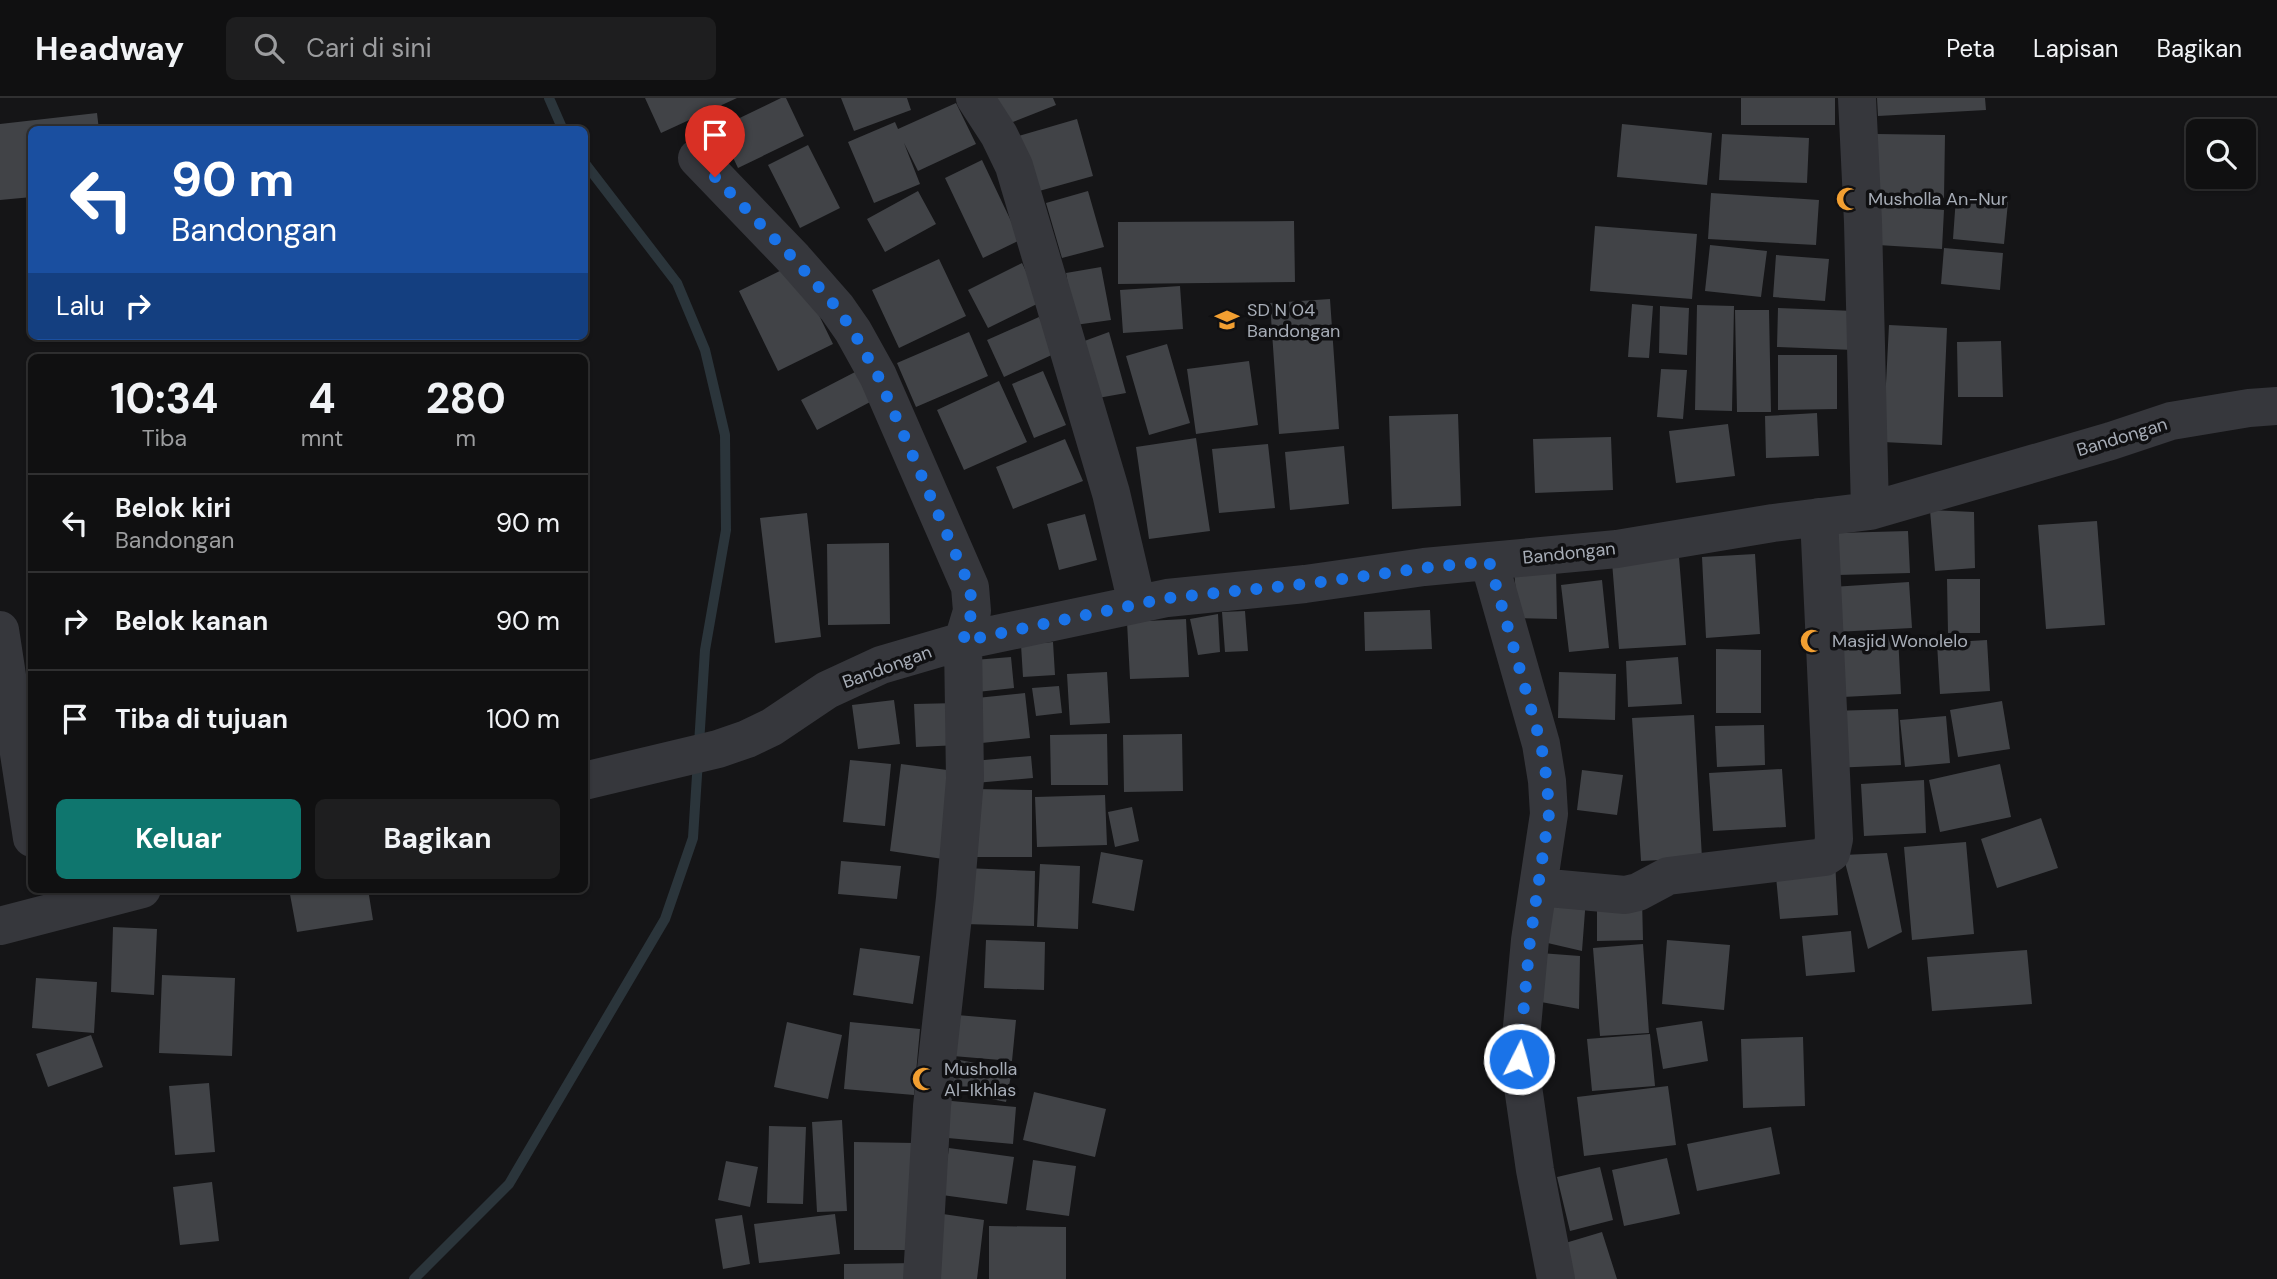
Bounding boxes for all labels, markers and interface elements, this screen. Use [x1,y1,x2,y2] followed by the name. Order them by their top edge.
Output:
[226,17,716,80] search box
[35,27,184,70] text: Headway
[250,29,288,67] icon: search
[306,31,432,65] text: Cari di sini
[1946,33,1995,64] text: Peta
[2033,33,2118,64] text: Lapisan
[2156,33,2242,64] text: Bagikan
[685,105,745,177] pin
[696,116,734,154] icon: arrive
[2186,119,2256,189] map controls
[2186,119,2256,189] button: search
[171,147,294,211] text: 90 m
[56,154,147,245] icon: left
[1834,185,1862,213] mosque icon: Musholla An-Nur
[1868,187,2008,211] place label: Musholla An-Nur
[171,209,337,251] text: Bandongan
[119,287,157,325] icon: right
[56,289,105,323] text: Lalu
[1247,298,1340,343] place label: SD N 04 Bandongan
[1213,306,1241,334] school or university icon: SD N 04 Bandongan
[110,371,218,426] text: 10:34
[308,371,336,426] text: 4
[426,371,506,426] text: 280
[2074,412,2170,462] street label: Bandongan
[142,423,187,453] text: Tiba
[301,423,343,453] text: mnt
[455,423,476,453] text: m
[115,491,231,525] text: Belok kiri
[56,504,94,542] icon: left
[496,506,560,540] text: 90 m
[115,525,234,555] text: Bandongan
[1521,536,1617,570] street label: Bandongan
[56,602,94,640] icon: right
[115,604,268,638] text: Belok kanan
[496,604,560,638] text: 90 m
[1798,627,1826,655] mosque icon: Masjid Wonolelo
[1832,629,1968,653] place label: Masjid Wonolelo
[839,640,935,694] street label: Bandongan
[56,700,94,738] icon: arrive
[115,702,288,736] text: Tiba di tujuan
[486,702,560,736] text: 100 m
[56,799,301,879] button: Keluar
[315,799,560,879] button: Bagikan
[1482,1022,1556,1096] position arrow
[944,1057,1017,1102] place label: Musholla Al-Ikhlas
[910,1065,938,1093] mosque icon: Musholla Al-Ikhlas

